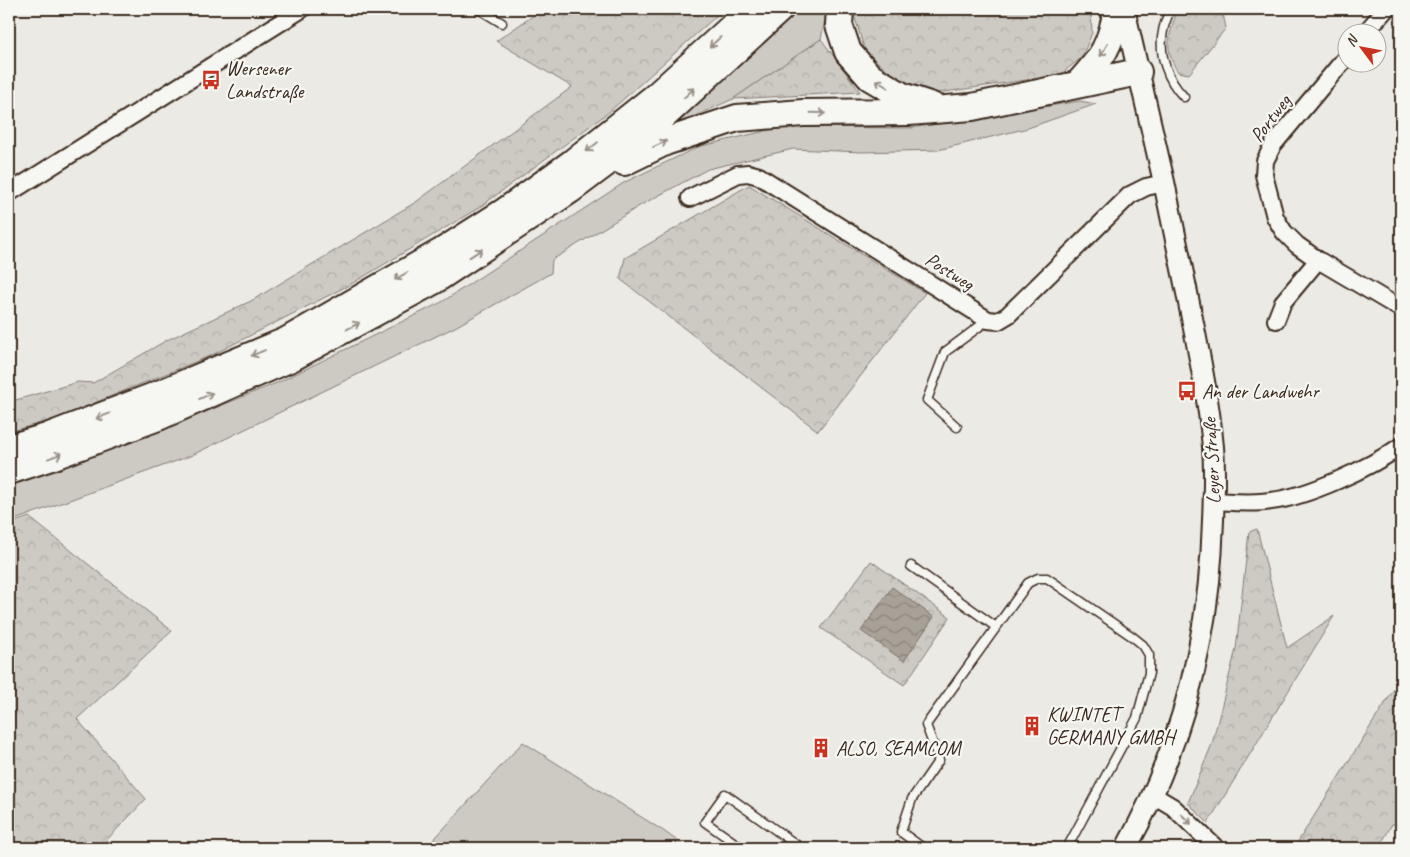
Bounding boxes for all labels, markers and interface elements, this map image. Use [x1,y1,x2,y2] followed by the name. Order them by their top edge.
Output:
[1338,22,1388,72] north arrow
[1342,31,1362,50] text: N
[709,36,722,47] one-way arrow
[1099,43,1109,57] one-way arrow
[226,56,305,104] place label: Wersener Landstraße
[200,69,222,91] bus stop icon: Wersener Landstraße
[875,78,889,88] one-way arrow
[682,87,695,99] one-way arrow
[1244,89,1297,147] street label: Portweg
[809,108,825,118] one-way arrow
[652,139,667,149] one-way arrow
[586,142,599,153] one-way arrow
[921,247,980,297] street label: Postweg
[468,248,482,258] one-way arrow
[395,271,409,281] one-way arrow
[345,321,360,331] one-way arrow
[251,348,266,358] one-way arrow
[1202,379,1321,404] place label: An der Landwehr
[1176,380,1198,402] bus stop icon: An der Landwehr
[198,390,213,400] one-way arrow
[96,412,111,421] one-way arrow
[1197,416,1226,505] street label: Leyer Straße
[47,451,62,460] one-way arrow
[1047,702,1178,750] place label: KWINTET GERMANY GMBH
[1021,715,1043,737] building icon: KWINTET GERMANY GMBH
[836,736,962,761] place label: ALSO, SEAMCOM
[810,737,832,759] building icon: ALSO, SEAMCOM
[1180,813,1192,825] one-way arrow

